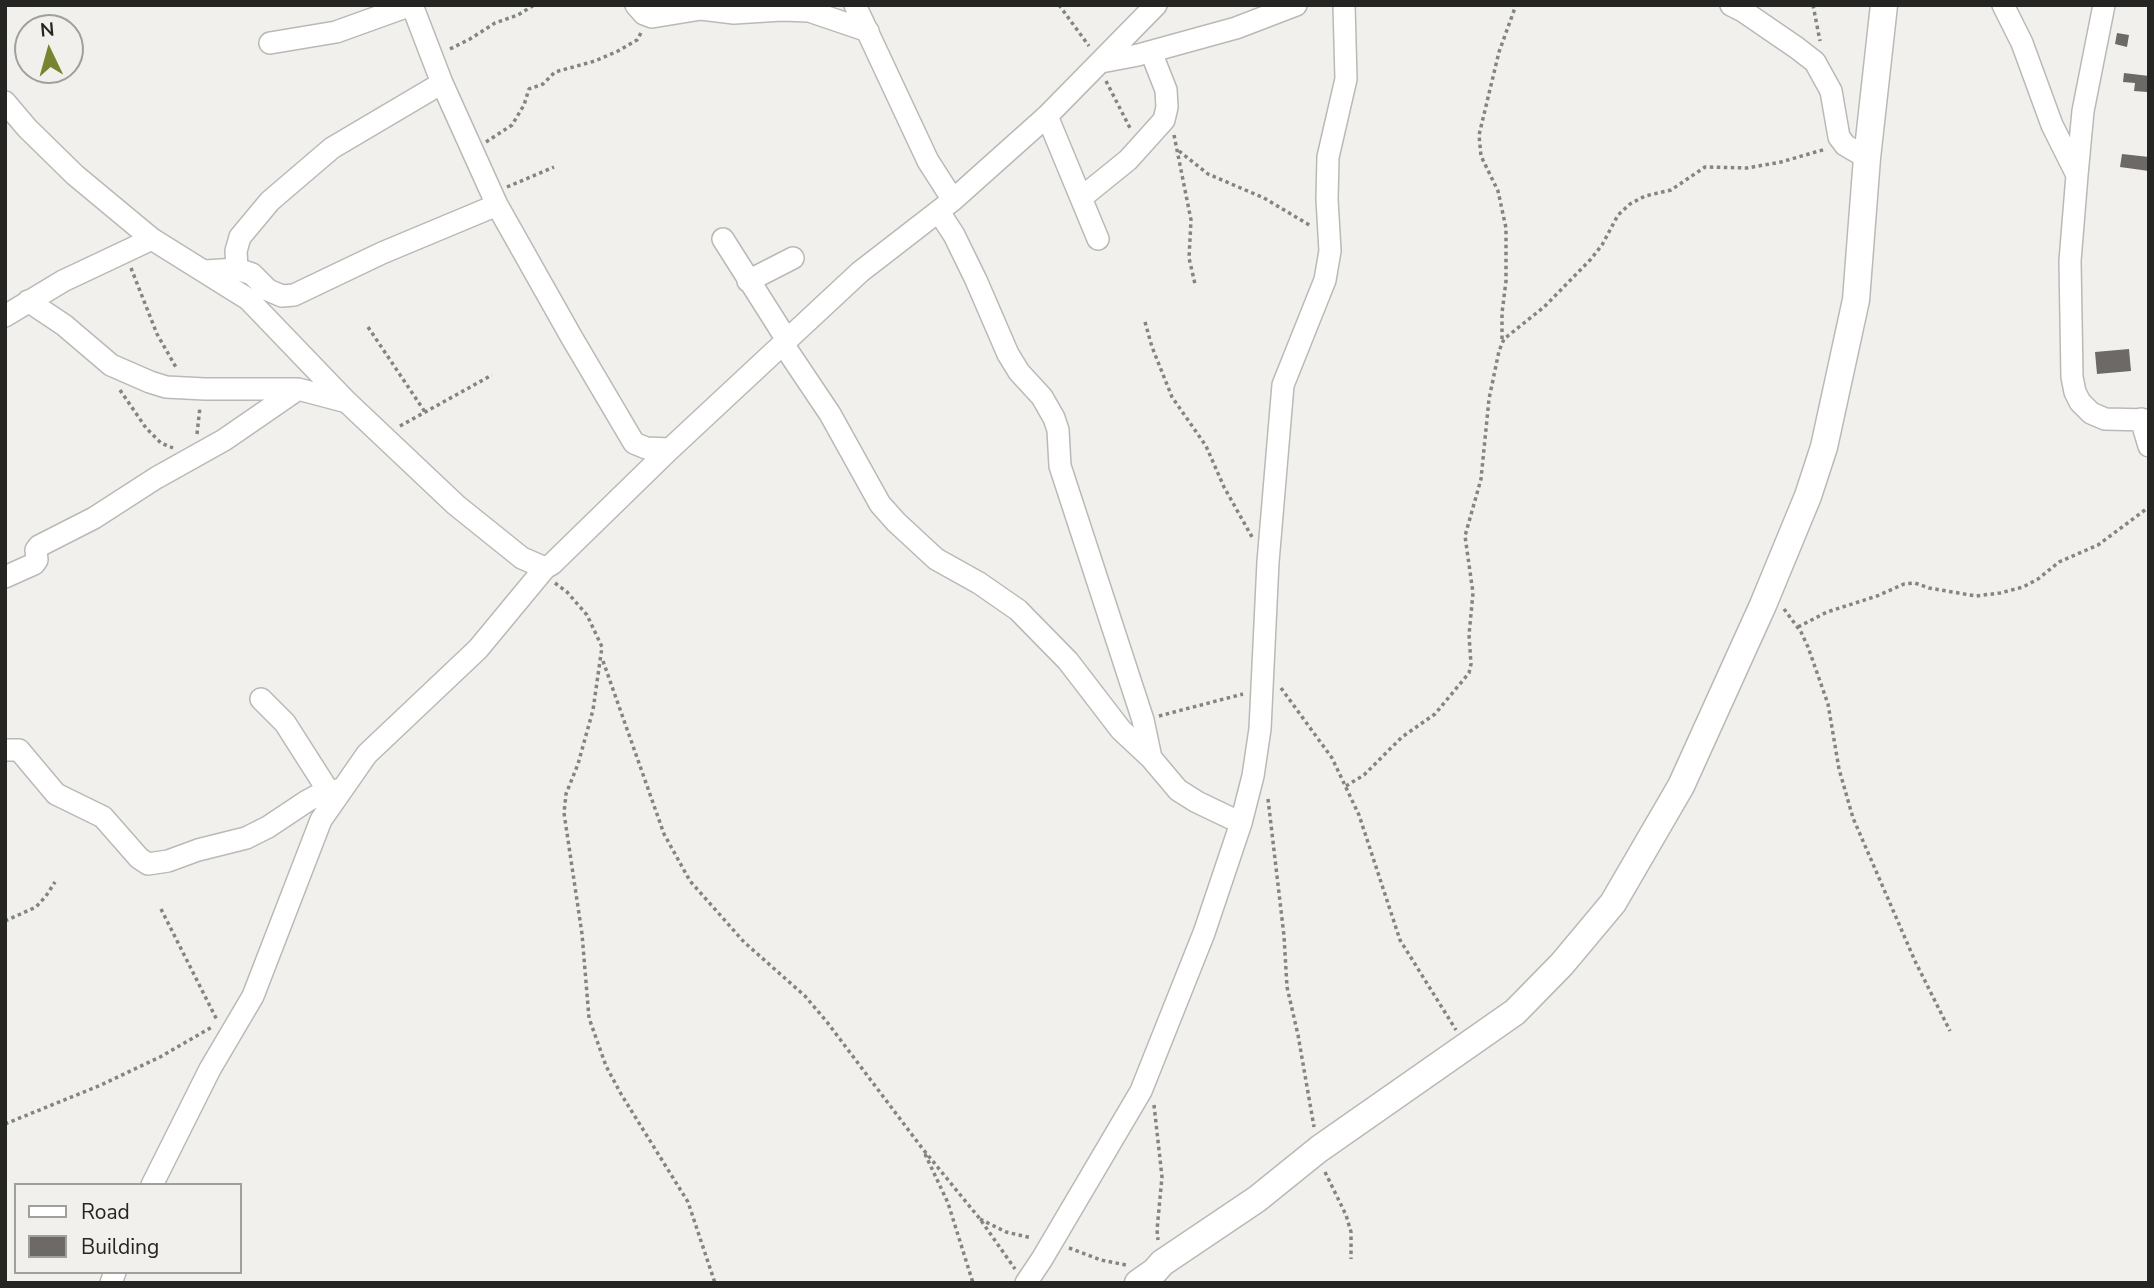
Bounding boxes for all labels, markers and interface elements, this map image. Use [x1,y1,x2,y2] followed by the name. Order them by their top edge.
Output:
[14,14,84,84] north arrow
[39,17,56,44] text: N
[14,1183,242,1274] legend
[81,1198,130,1226] text: Road
[81,1233,159,1261] text: Building

